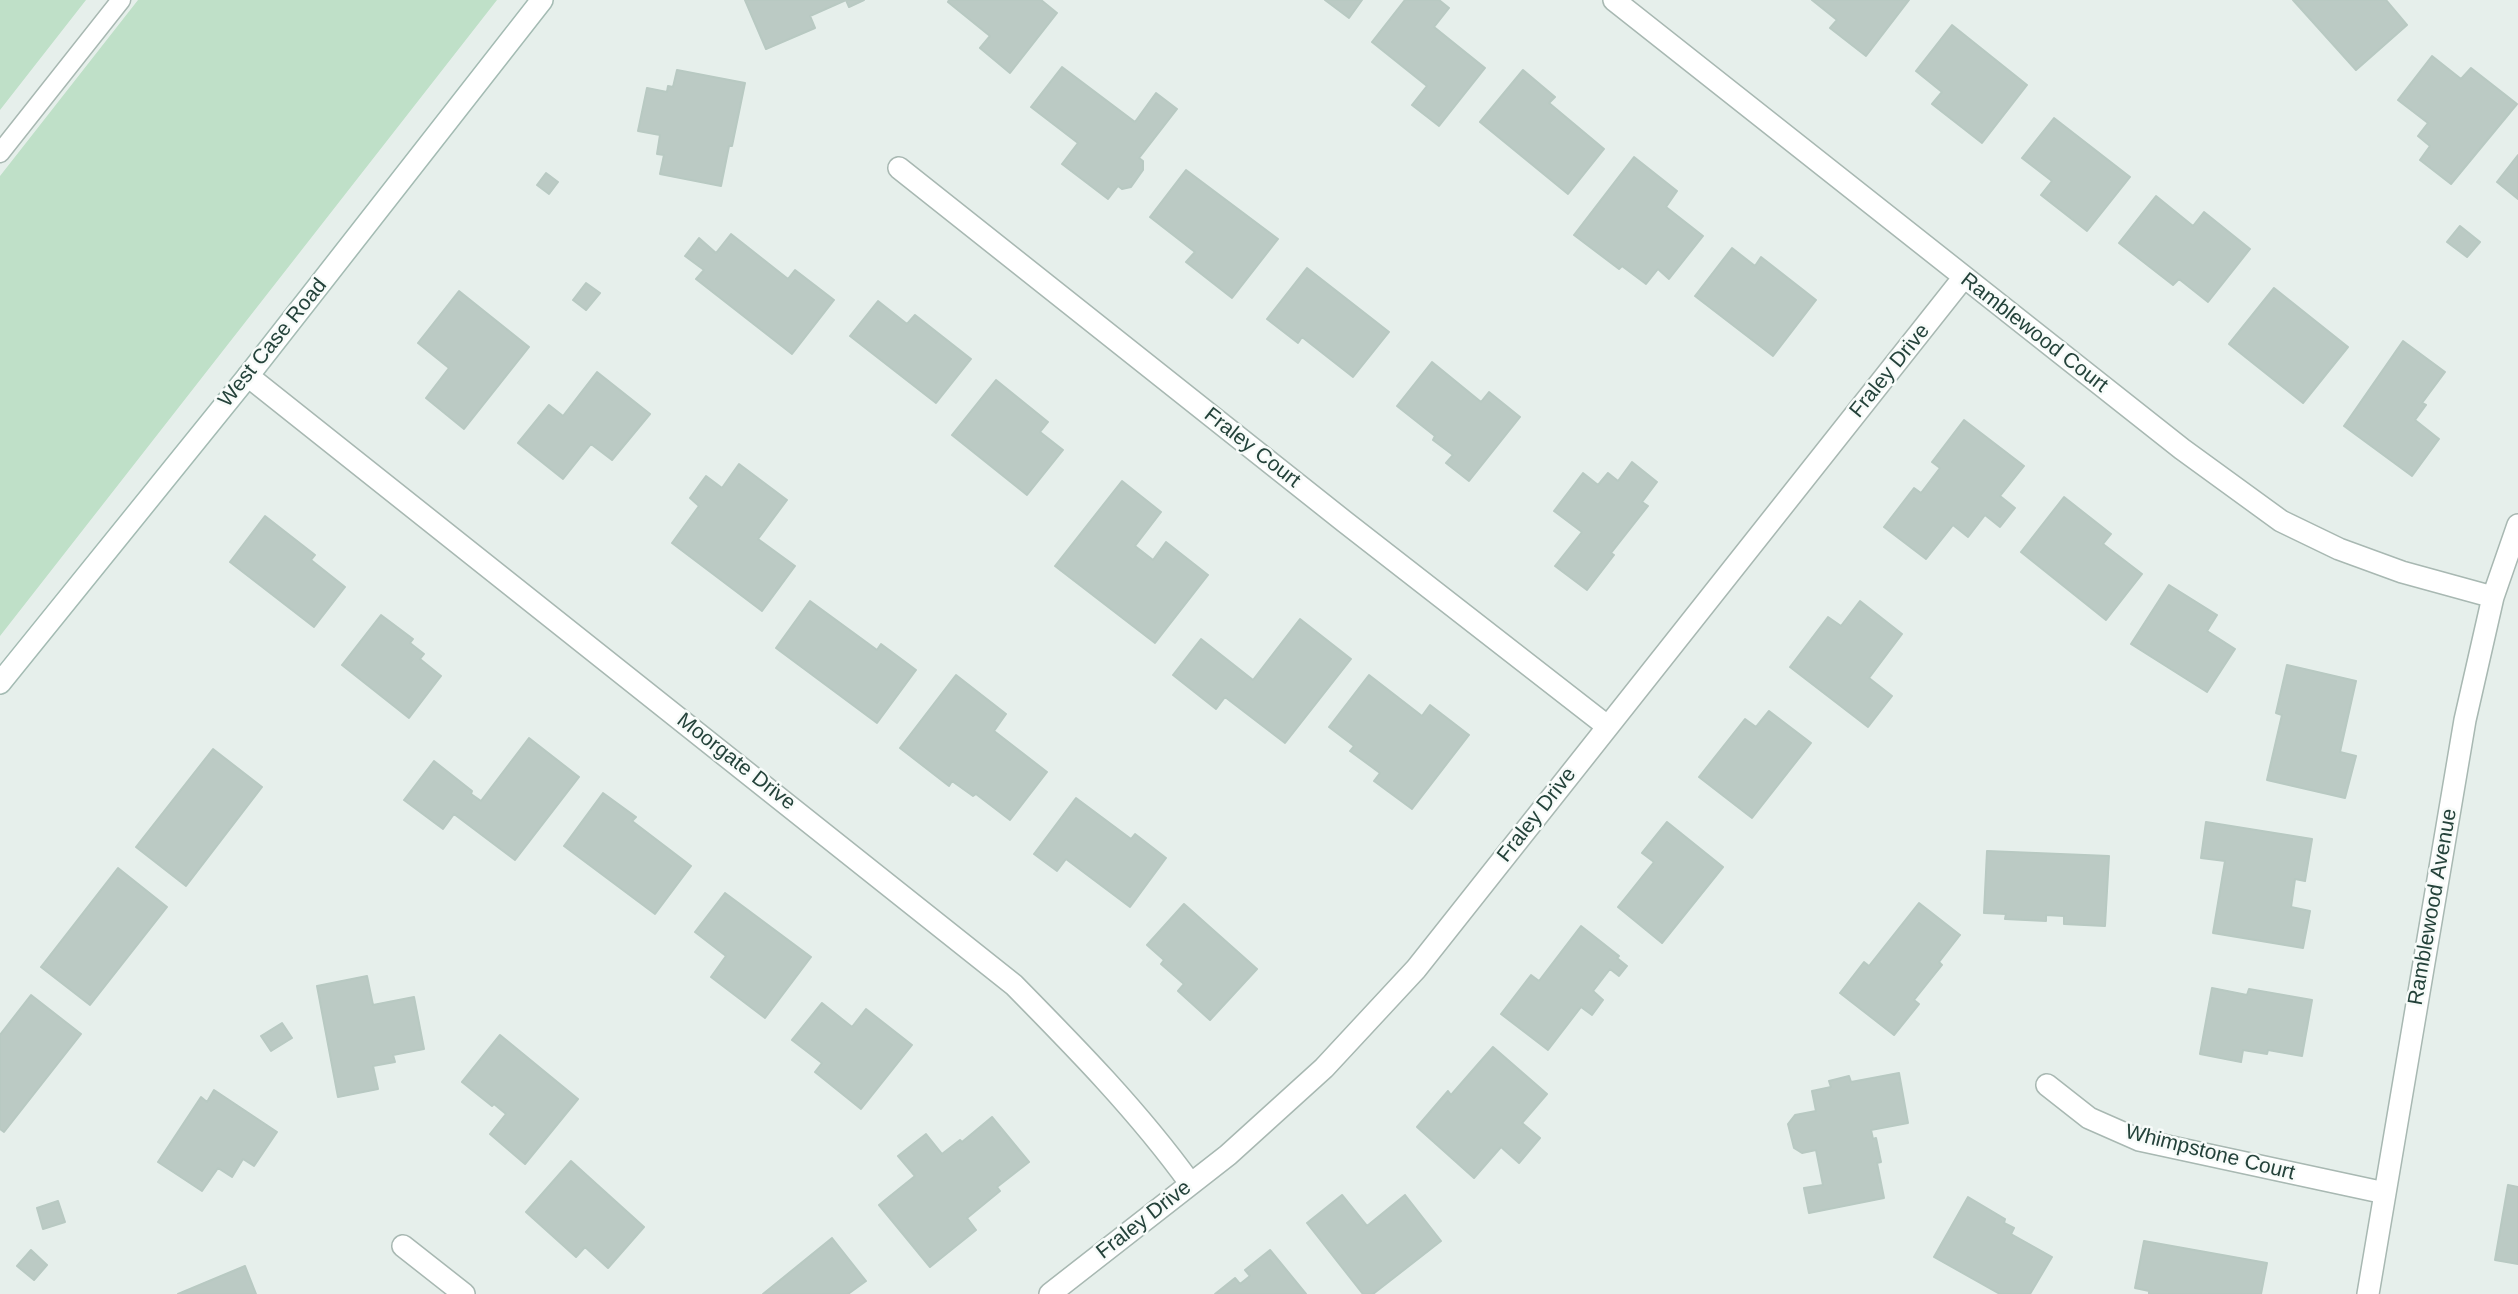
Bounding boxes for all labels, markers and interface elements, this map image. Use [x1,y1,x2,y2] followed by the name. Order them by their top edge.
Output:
[1955,268,2113,398] street label: Ramblewood Court
[213,274,333,412] street label: West Case Road
[1845,319,1935,423] street label: Fraley Drive
[1199,403,1305,493] street label: Fraley Court
[672,708,800,816] street label: Moorgate Drive
[1492,763,1582,867] street label: Fraley Drive
[2403,807,2463,1007] street label: Ramblewood Avenue
[2123,1120,2297,1186] street label: Whimpstone Court
[1092,1175,1196,1265] street label: Fraley Drive

